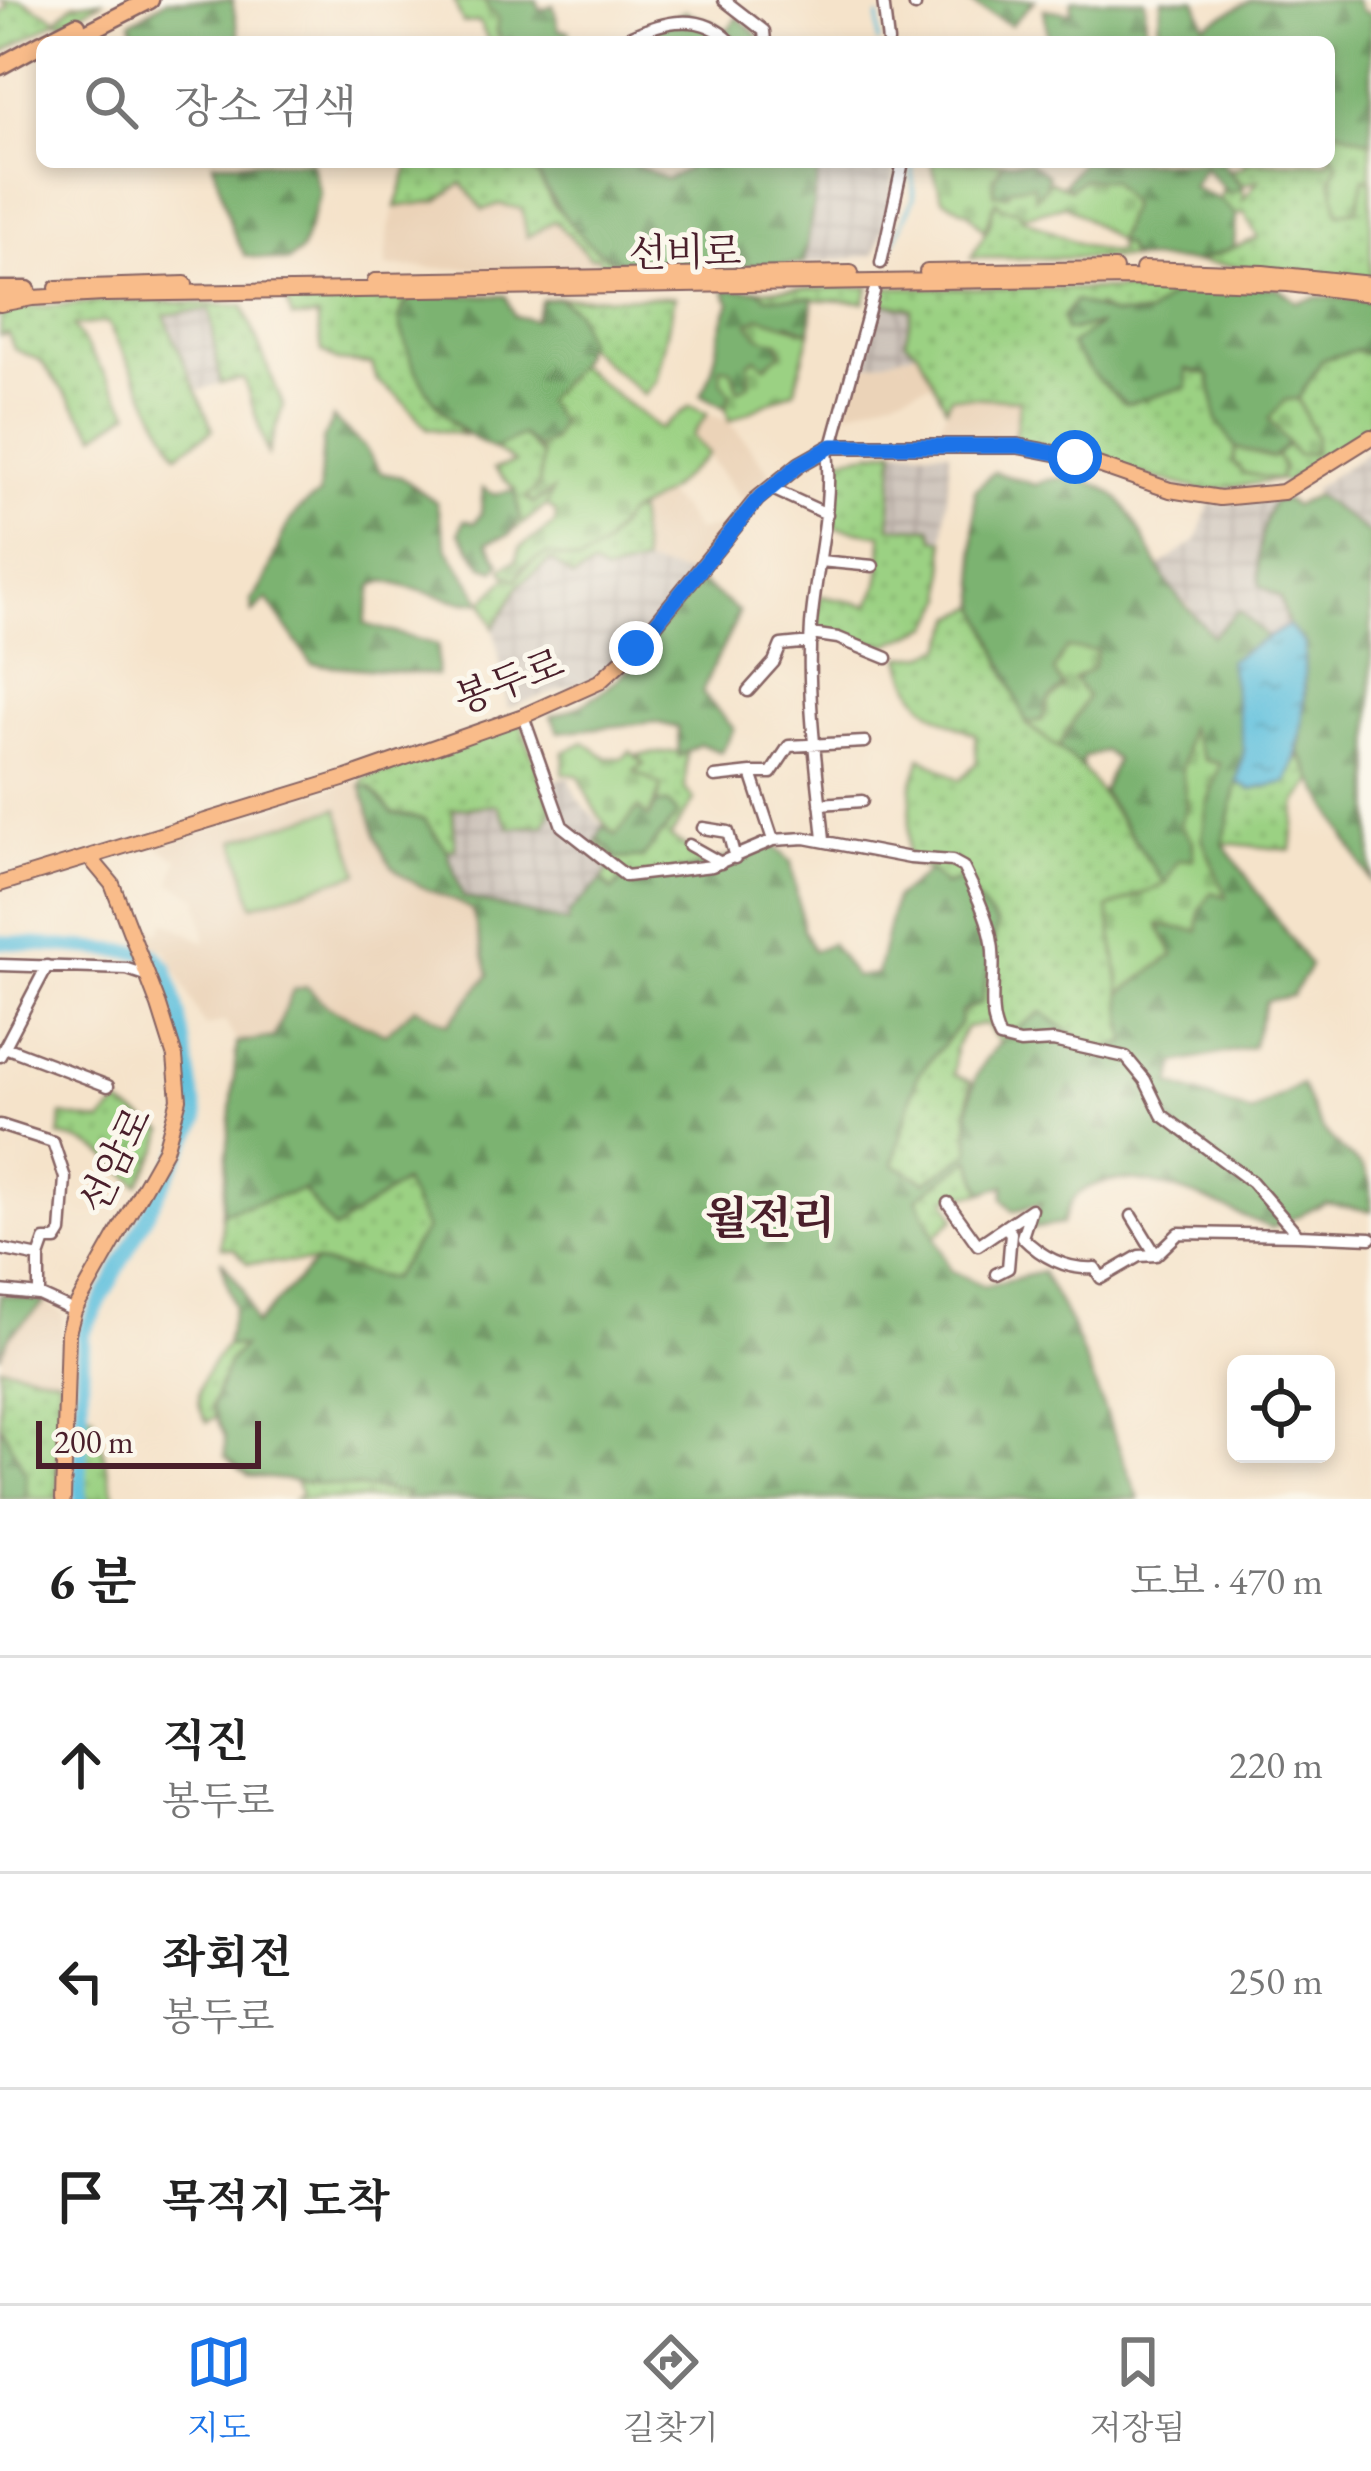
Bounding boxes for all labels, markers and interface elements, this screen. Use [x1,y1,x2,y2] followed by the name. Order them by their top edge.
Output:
[36,36,1335,168] search box
[78,69,144,135] icon: search
[174,77,357,135] text: 장소 검색
[628,226,742,278] street label: 선비로
[1048,430,1102,484] route start
[609,621,663,675] route end
[447,637,571,725] street label: 봉두로
[67,1098,163,1222] street label: 선암로
[705,1188,835,1246] district label: 월전리
[1227,1355,1335,1463] map controls
[1227,1355,1335,1463] button: locate
[36,1415,261,1468] scale bar
[54,1420,134,1463] text: 200 m
[48,1548,136,1614] text: 6 분
[1130,1555,1323,1606] text: 도보 · 470 m
[162,1711,249,1769] text: 직진
[48,1732,114,1798] icon: ahead
[1229,1739,1323,1790] text: 220 m
[162,1775,275,1826] text: 봉두로
[162,1927,292,1985] text: 좌회전
[48,1948,114,2014] icon: left
[1229,1955,1323,2006] text: 250 m
[162,1991,275,2042] text: 봉두로
[48,2164,114,2230] icon: arrive
[162,2171,390,2229] text: 목적지 도착
[186,2329,252,2449] tab: 지도
[623,2329,718,2449] tab: 길찾기
[1090,2329,1185,2449] tab: 저장됨

